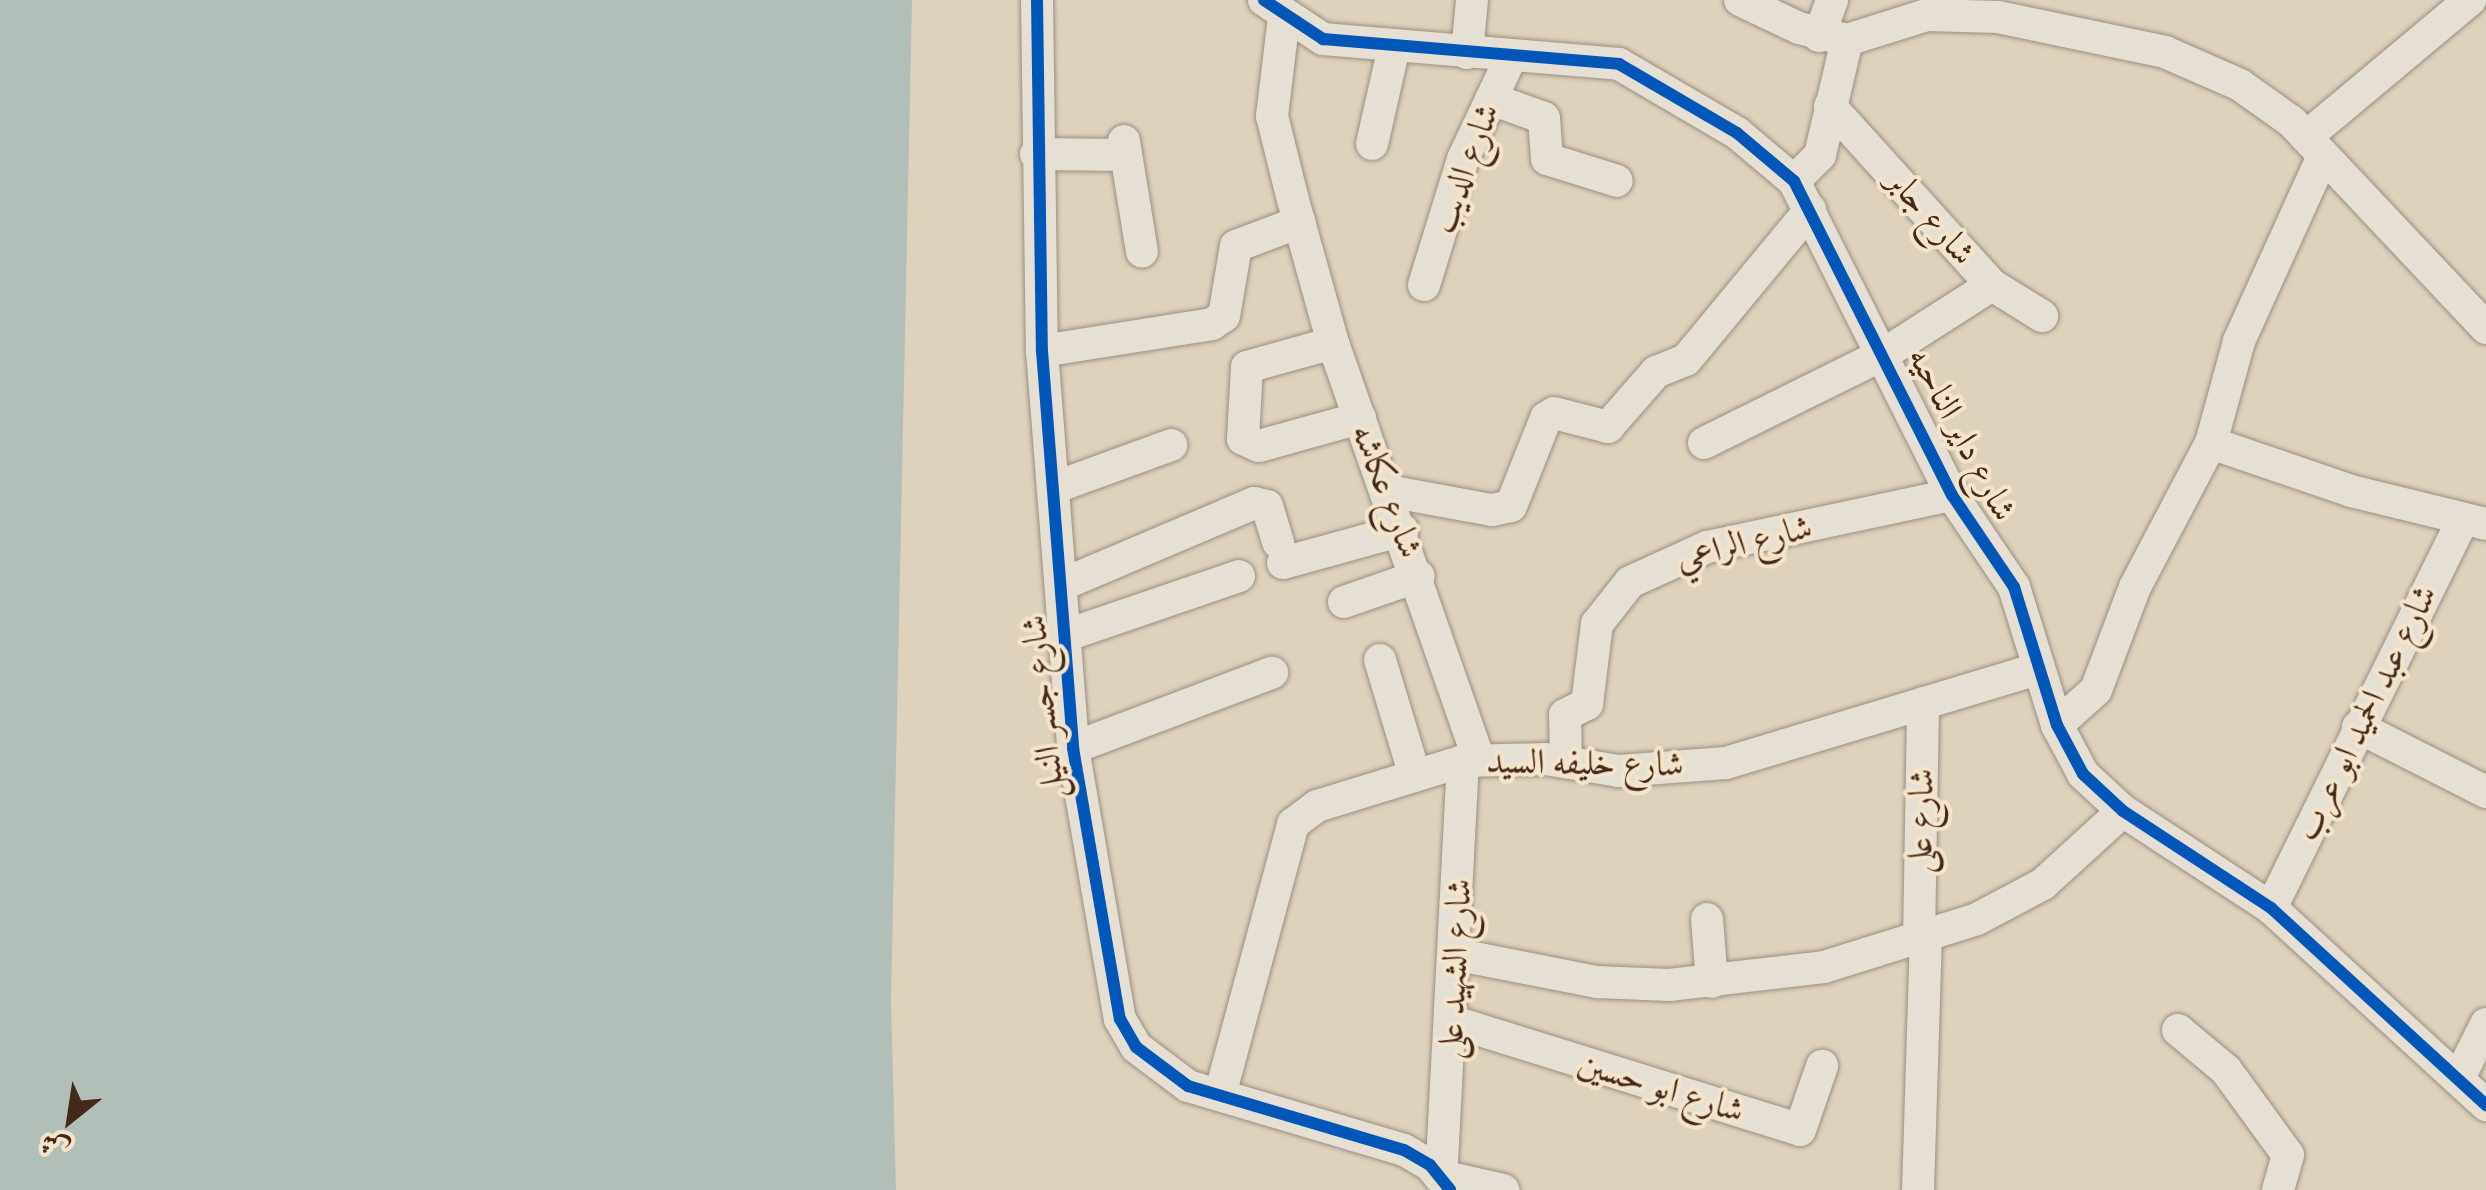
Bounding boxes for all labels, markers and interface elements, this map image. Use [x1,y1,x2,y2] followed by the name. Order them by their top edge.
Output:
[1421,97,1509,239] street label: شارع الديب
[1878,160,1984,274] street label: شارع جابر
[1899,340,2025,528] street label: شارع داير الناحيه
[1342,418,1432,564] street label: شارع عكاشه
[1672,506,1816,580] street label: شارع الراعي
[2286,578,2446,848] street label: شارع عبد الحميد ابو عرب
[1012,613,1074,801] street label: شارع جسر النيل
[1486,740,1684,786] street label: شارع خليفه السيد
[1899,768,1943,874] street label: شارع على
[1429,878,1481,1060] street label: شارع الشهيد على
[1573,1042,1749,1132] street label: شارع ابو حسين
[20,1070,120,1170] north arrow
[34,1124,76,1169] text: ش

